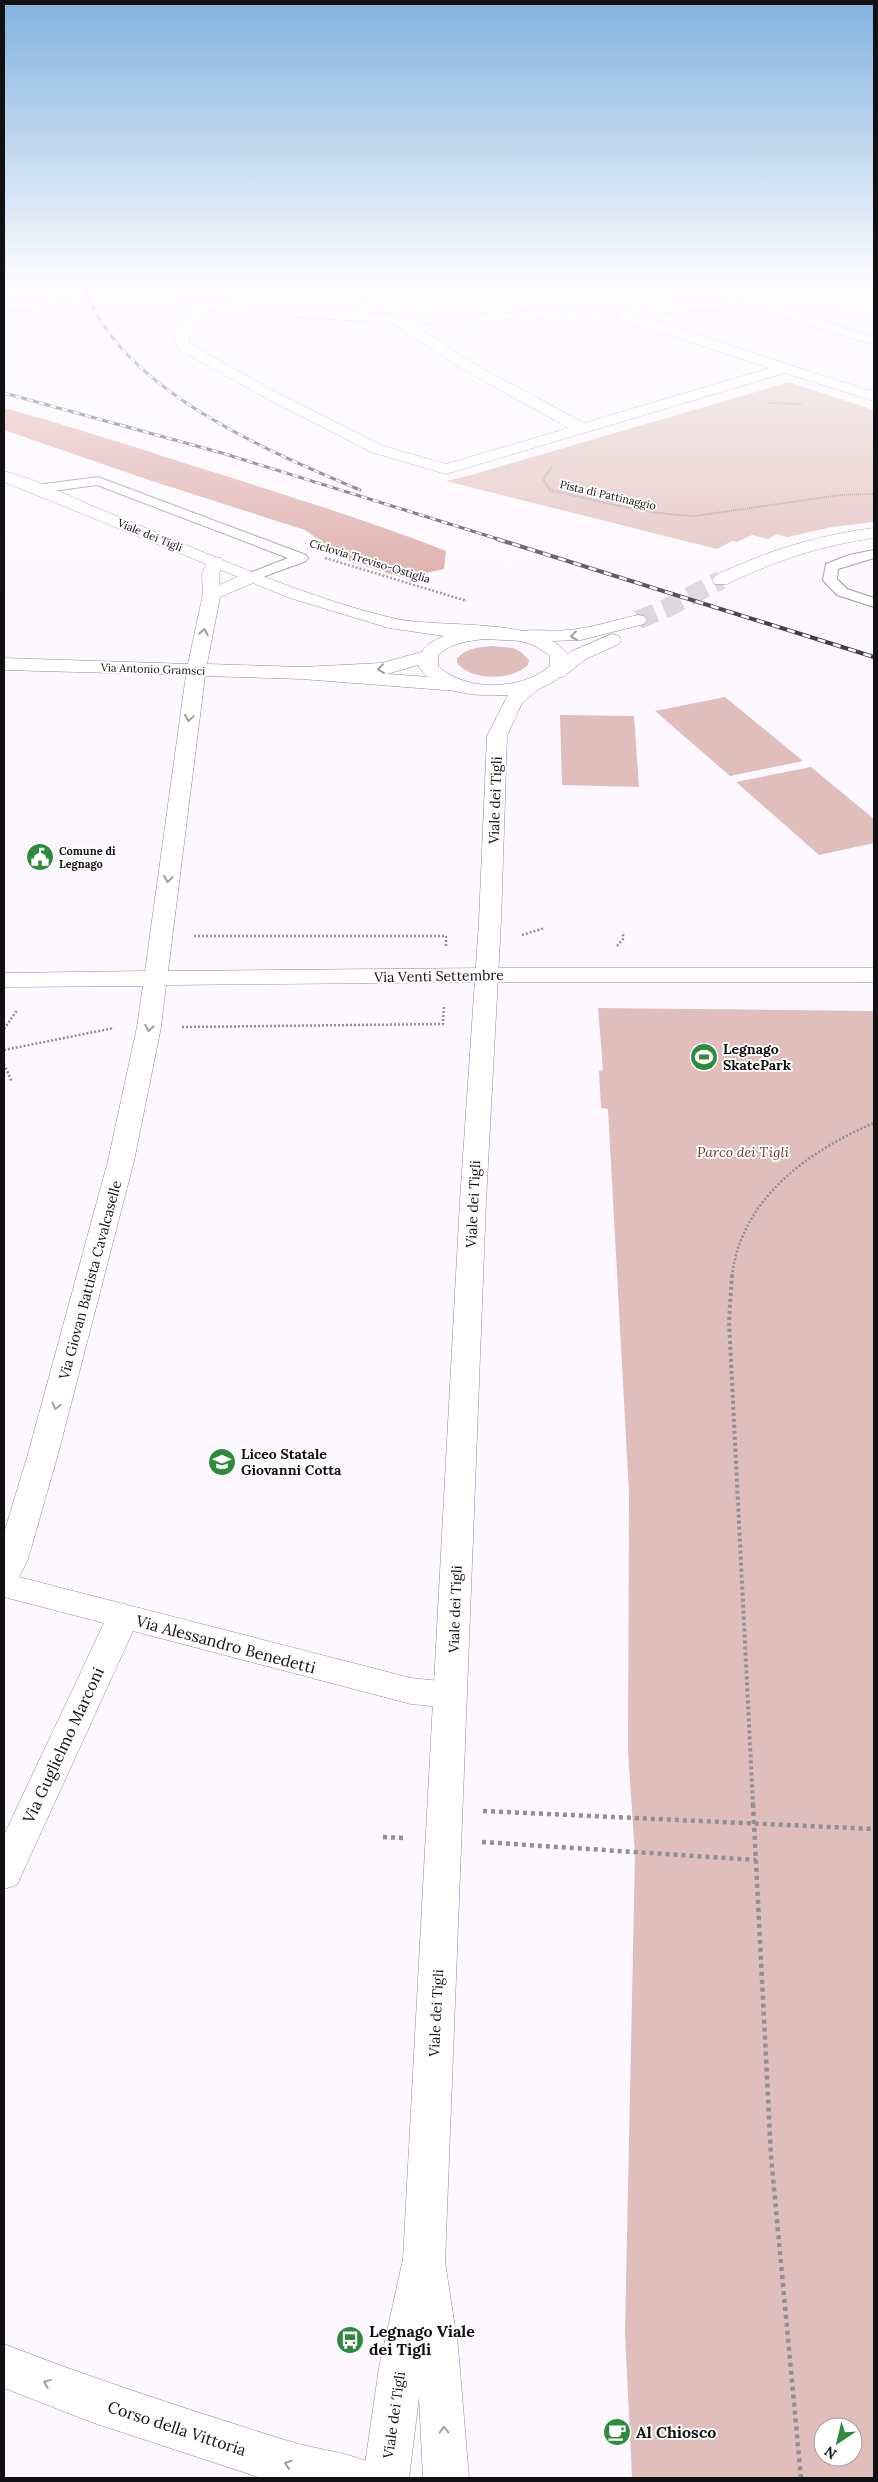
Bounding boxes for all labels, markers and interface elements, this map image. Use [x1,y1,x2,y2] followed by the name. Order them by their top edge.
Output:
[558,477,658,513] street label: Pista di Pattinaggio
[115,515,184,554] street label: Viale dei Tigli
[308,536,432,586] street label: Ciclovia Treviso-Ostiglia
[199,628,209,637] one-way arrow
[569,630,577,641] one-way arrow
[100,660,205,678] street label: Via Antonio Gramsci
[377,663,385,674] one-way arrow
[185,714,195,723] one-way arrow
[484,756,506,845] street label: Viale dei Tigli
[25,842,55,872] public building icon: Comune di Legnago
[59,844,116,871] place label: Comune di Legnago
[163,875,173,884] one-way arrow
[373,966,504,986] street label: Via Venti Settembre
[144,1023,154,1032] one-way arrow
[723,1040,792,1074] place label: Legnago SkatePark
[689,1042,719,1072] sports icon: Legnago SkatePark
[697,1143,789,1161] park label: Parco dei Tigli
[462,1160,484,1249] street label: Viale dei Tigli
[55,1178,125,1382] street label: Via Giovan Battista Cavalcaselle
[51,1402,61,1410] one-way arrow
[241,1445,342,1479] place label: Liceo Statale Giovanni Cotta
[207,1447,237,1477] school or university icon: Liceo Statale Giovanni Cotta
[444,1565,466,1654] street label: Viale dei Tigli
[133,1610,318,1678] street label: Via Alessandro Benedetti
[18,1664,108,1827] street label: Via Guglielmo Marconi
[425,1969,447,2058] street label: Viale dei Tigli
[369,2321,475,2359] place label: Legnago Viale dei Tigli
[335,2325,365,2355] bus stop icon: Legnago Viale dei Tigli
[379,2370,409,2461] street label: Viale dei Tigli
[43,2379,52,2389] one-way arrow
[105,2396,249,2460] street label: Corso della Vittoria
[602,2417,632,2447] cafe icon: Al Chiosco
[813,2417,863,2467] north arrow
[636,2422,716,2442] place label: Al Chiosco
[439,2425,449,2433] one-way arrow
[821,2442,840,2463] text: N
[285,2460,293,2470] one-way arrow

